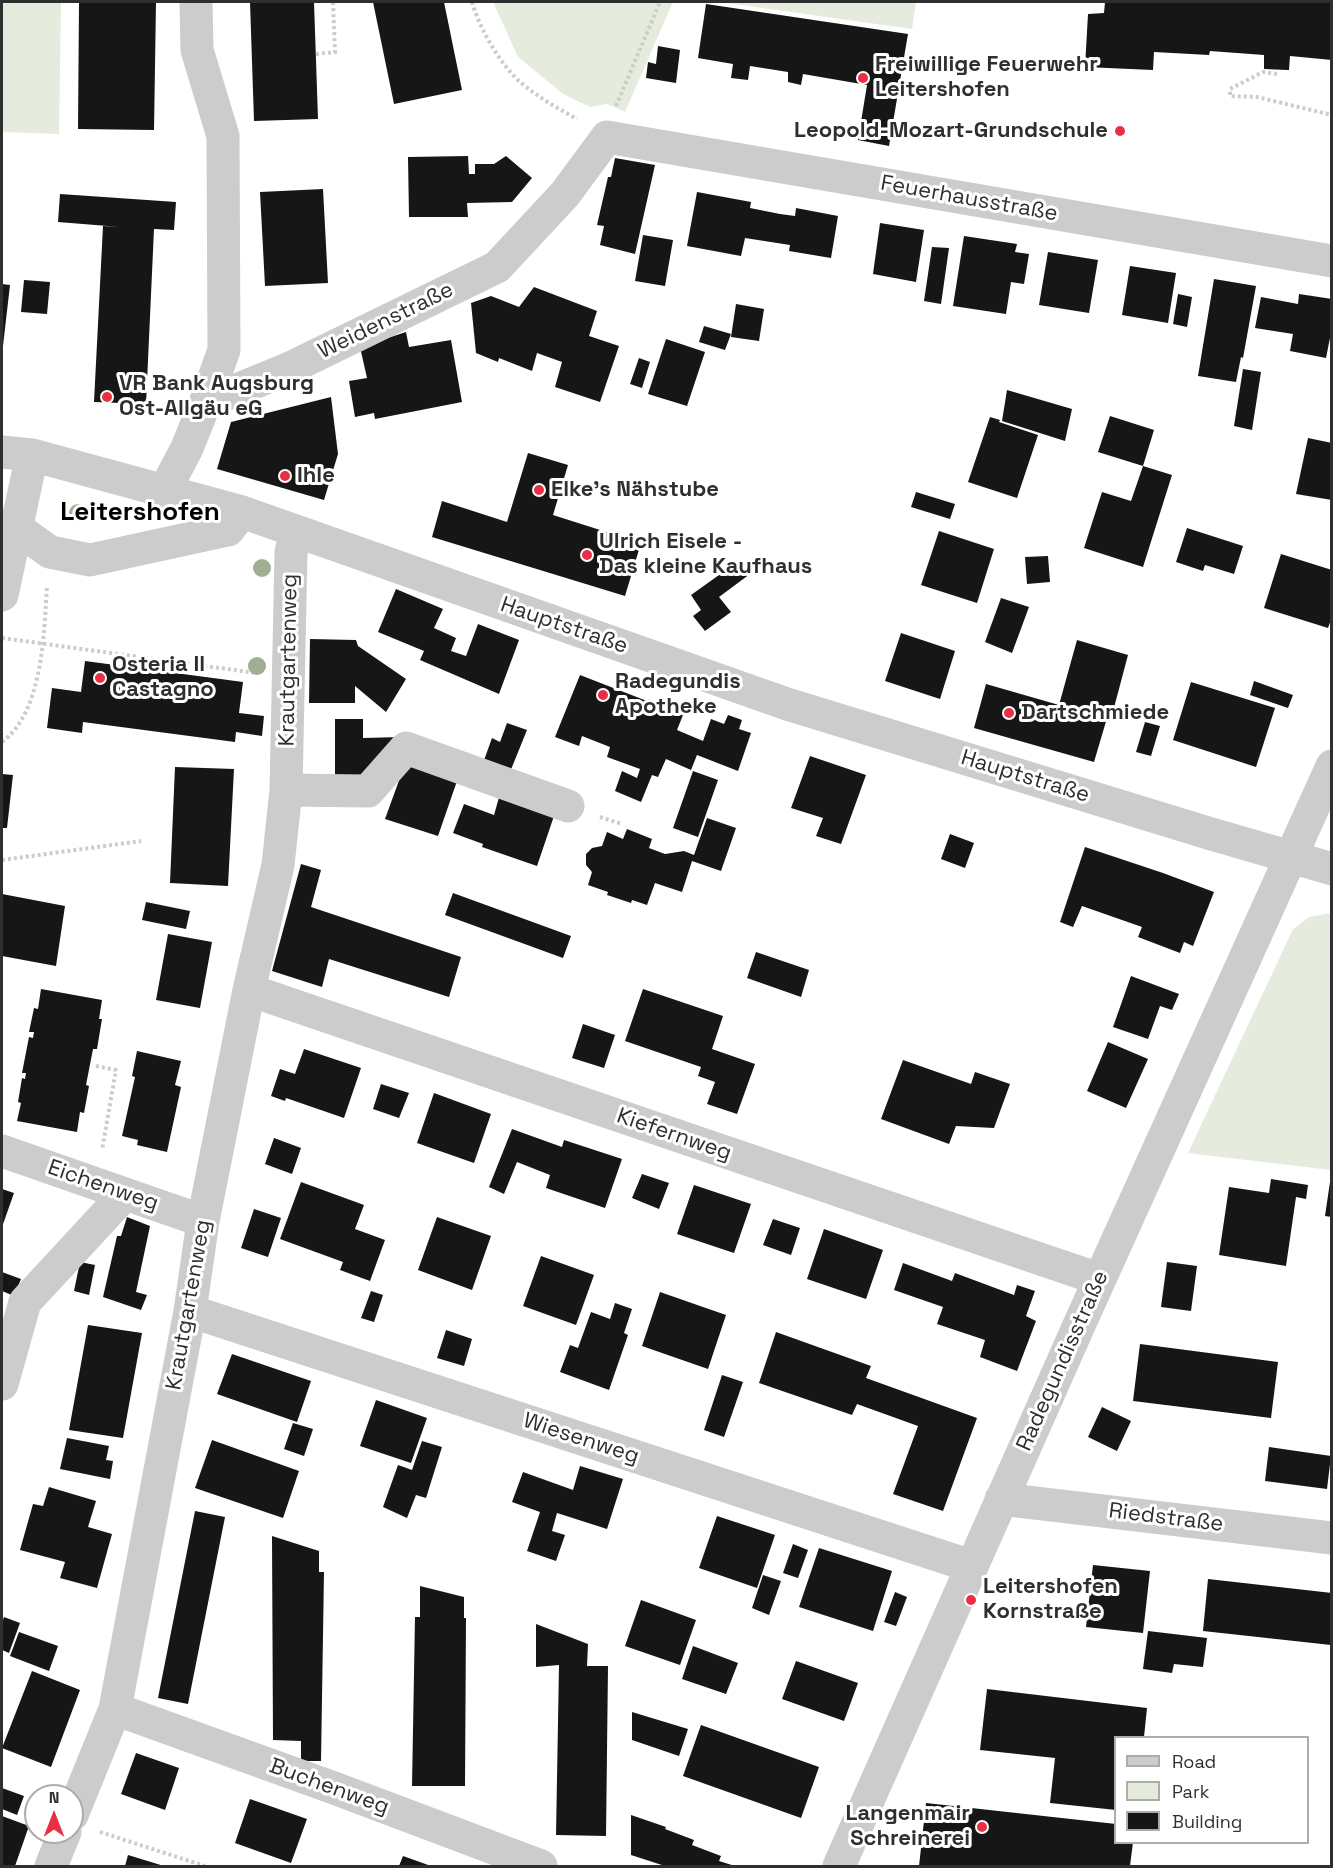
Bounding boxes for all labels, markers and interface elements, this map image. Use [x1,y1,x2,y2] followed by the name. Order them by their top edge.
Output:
[875,52,1098,104] place label: Freiwillige Feuerwehr Leitershofen
[856,71,870,85] marker: Freiwillige Feuerwehr Leitershofen
[794,118,1108,144] place label: Leopold-Mozart-Grundschule
[1113,124,1127,138] marker: Leopold-Mozart-Grundschule
[878,170,1060,228] street label: Feuerhausstraße
[314,277,458,365] street label: Weidenstraße
[119,371,314,422] place label: VR Bank Augsburg Ost-Allgäu eG
[100,390,114,404] marker: VR Bank Augsburg Ost-Allgäu eG
[297,463,335,489] place label: Ihle
[278,469,292,483] marker: Ihle
[551,477,719,503] place label: Elke's Nähstube
[532,483,546,497] marker: Elke's Nähstube
[60,497,220,529] district label: Leitershofen
[599,529,812,580] place label: Ulrich Eisele - Das kleine Kaufhaus
[580,548,594,562] marker: Ulrich Eisele - Das kleine Kaufhaus
[274,573,304,747] street label: Krautgartenweg
[497,592,631,660] street label: Hauptstraße
[112,652,214,704] place label: Osteria Il Castagno
[615,669,741,720] place label: Radegundis Apotheke
[93,671,107,685] marker: Osteria Il Castagno
[596,688,610,702] marker: Radegundis Apotheke
[1021,700,1169,726] place label: Dartschmiede
[1002,706,1016,720] marker: Dartschmiede
[958,745,1092,809] street label: Hauptstraße
[613,1103,735,1167] street label: Kiefernweg
[44,1155,162,1217] street label: Eichenweg
[161,1218,217,1392] street label: Krautgartenweg
[1011,1267,1115,1455] street label: Radegundisstraße
[520,1408,642,1470] street label: Wiesenweg
[1107,1498,1225,1538] street label: Riedstraße
[983,1574,1118,1626] place label: Leitershofen Kornstraße
[964,1593,978,1607] marker: Leitershofen Kornstraße
[1114,1736,1309,1844] legend
[1172,1750,1216,1773] text: Road
[265,1753,393,1821] street label: Buchenweg
[1172,1780,1209,1803] text: Park
[24,1784,84,1844] north arrow
[49,1787,59,1808] text: N
[845,1801,970,1852] place label: Langenmair Schreinerei
[1172,1810,1242,1833] text: Building
[975,1820,989,1834] marker: Langenmair Schreinerei

